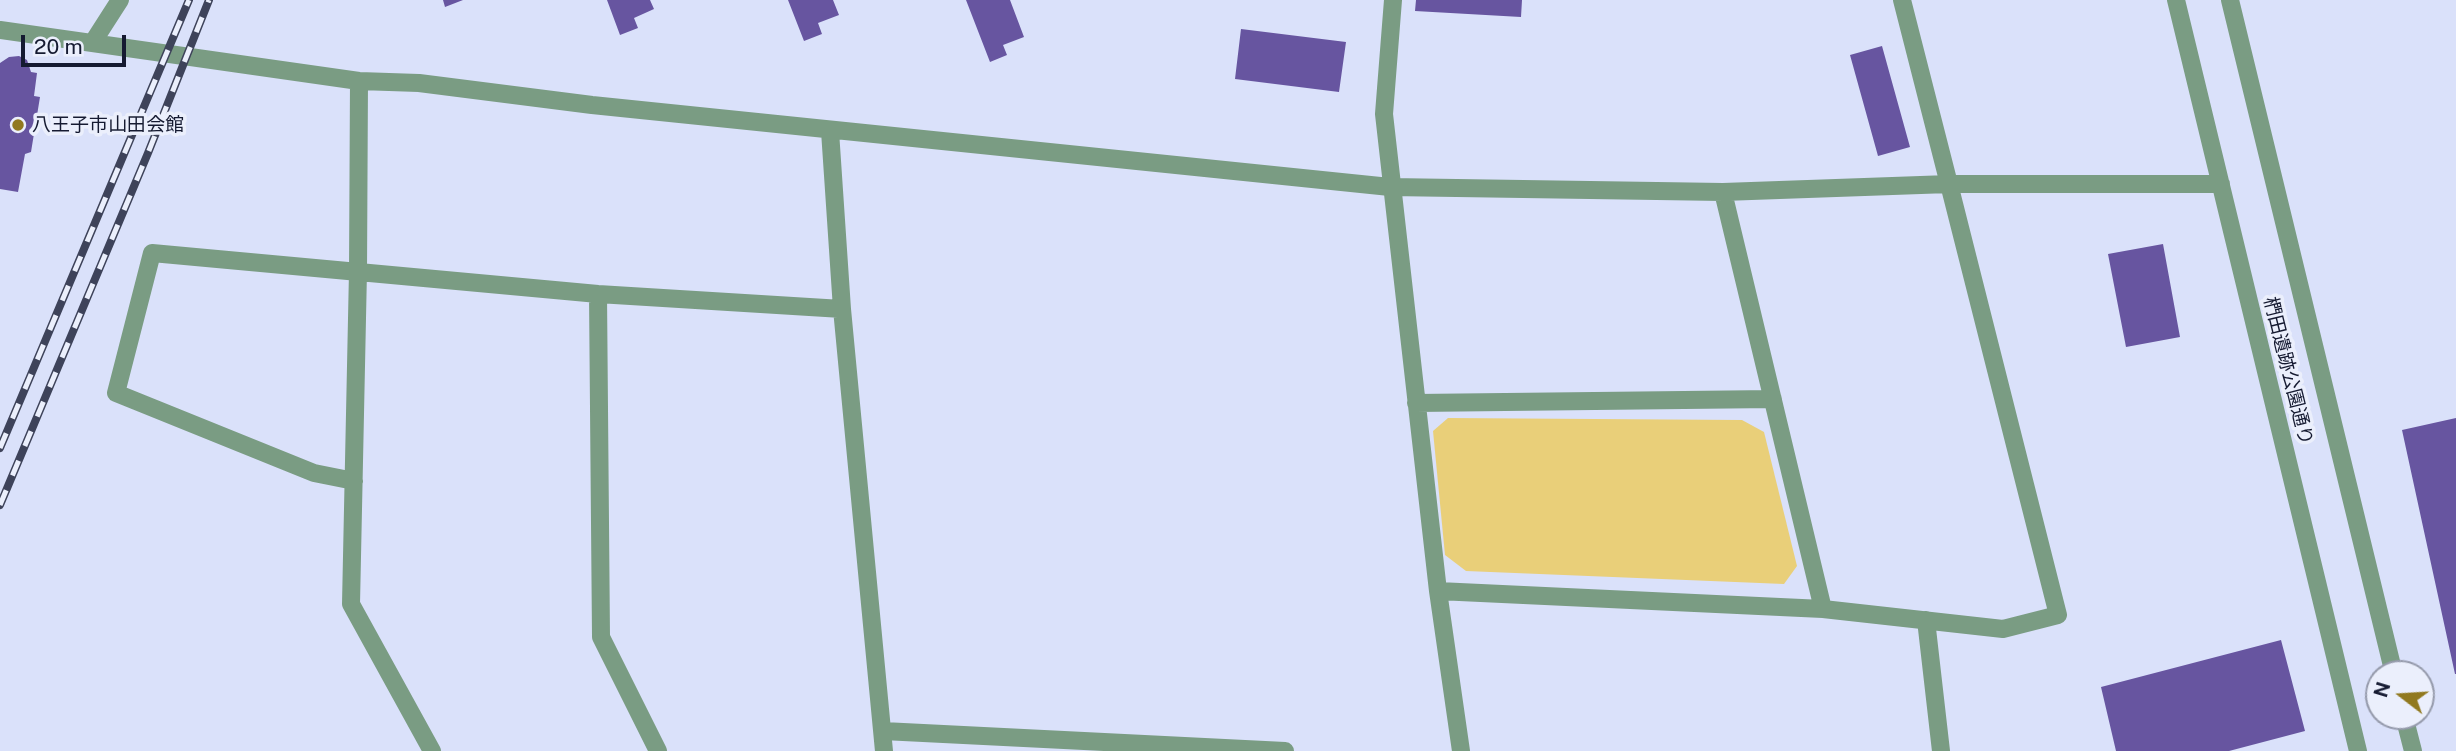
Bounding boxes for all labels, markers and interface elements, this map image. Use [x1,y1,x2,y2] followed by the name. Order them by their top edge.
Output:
[24,21,130,65] scale bar
[34,34,83,59] text: 20 m
[32,114,184,136] place label: 八王子市山田会館
[10,117,26,133] marker: 八王子市山田会館
[2259,294,2317,448] street label: 椚田遺跡公園通り
[2365,660,2435,730] north arrow
[2369,679,2395,700] text: N

